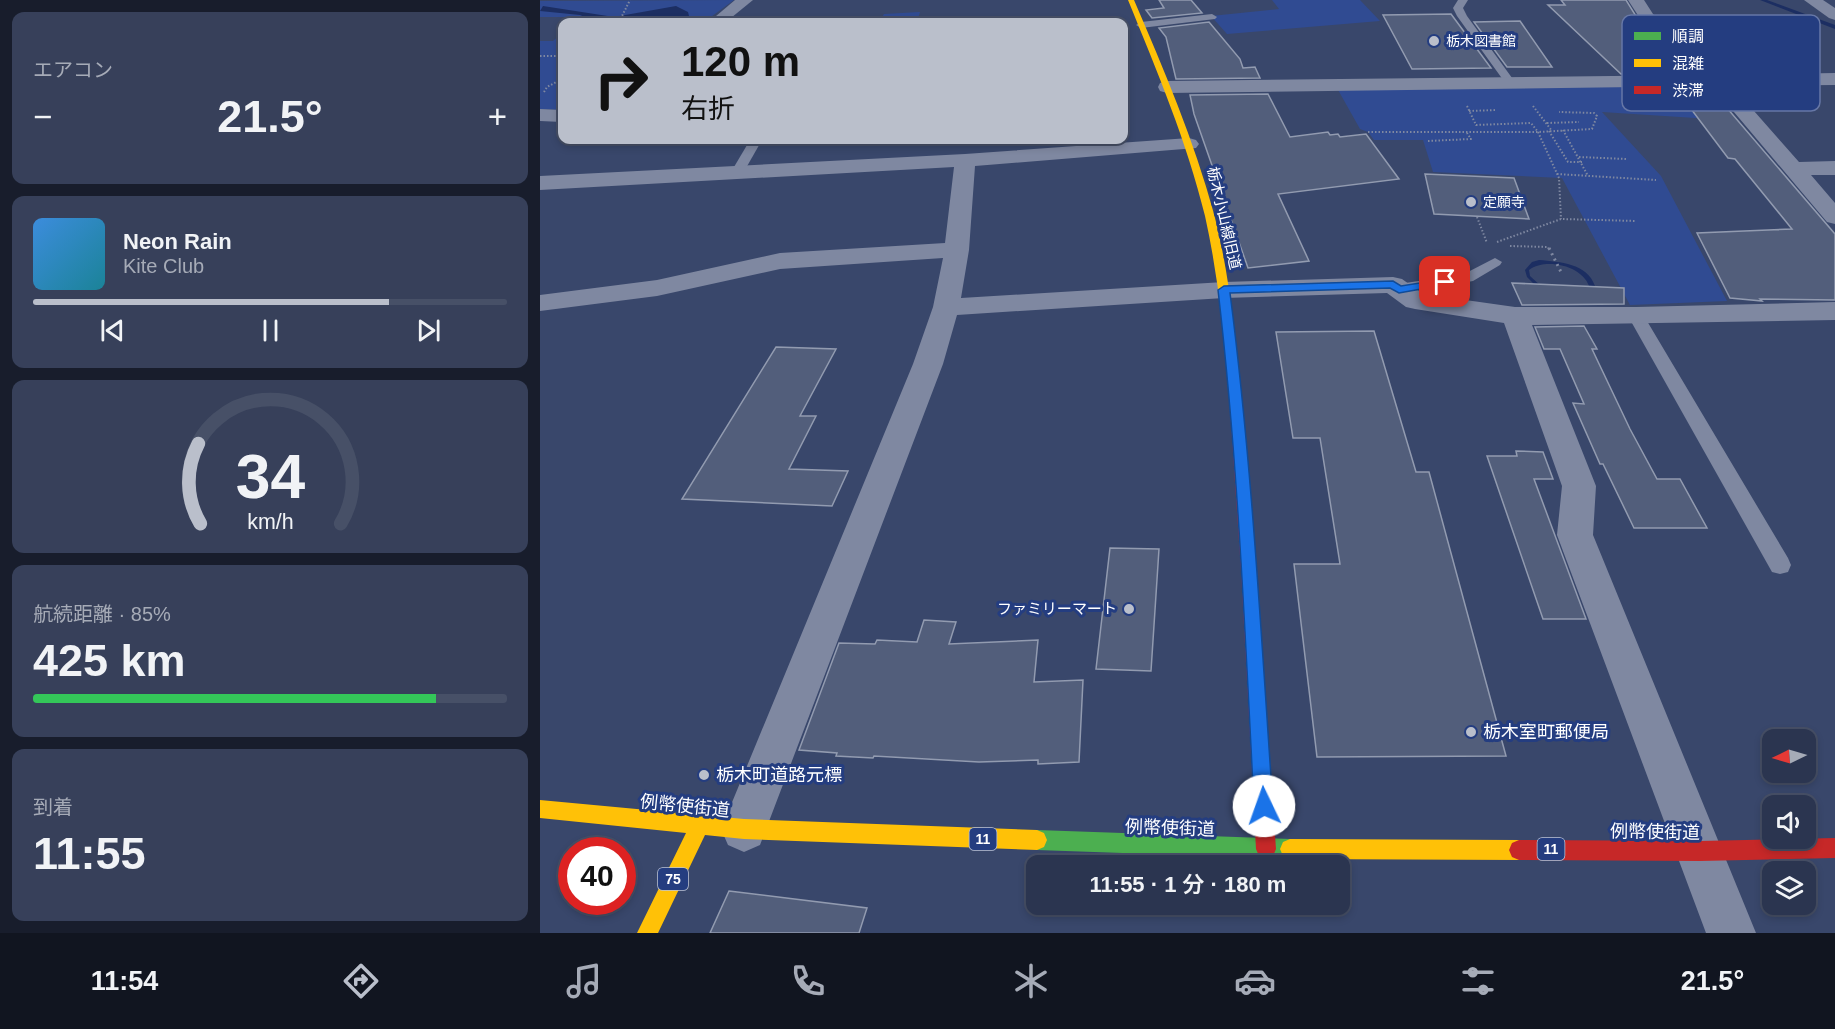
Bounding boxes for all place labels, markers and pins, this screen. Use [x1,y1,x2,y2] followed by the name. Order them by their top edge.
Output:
[1446,33,1516,49] place label: 栃木図書館
[1427,34,1441,48] marker: 栃木図書館
[1483,194,1525,210] place label: 定願寺
[1464,195,1478,209] marker: 定願寺
[1419,256,1470,307] pin
[997,600,1117,617] place label: ファミリーマート
[1122,602,1136,616] marker: ファミリーマート
[1483,722,1609,742] place label: 栃木室町郵便局
[1464,725,1478,739] marker: 栃木室町郵便局
[716,765,842,785] place label: 栃木町道路元標
[697,768,711,782] marker: 栃木町道路元標

